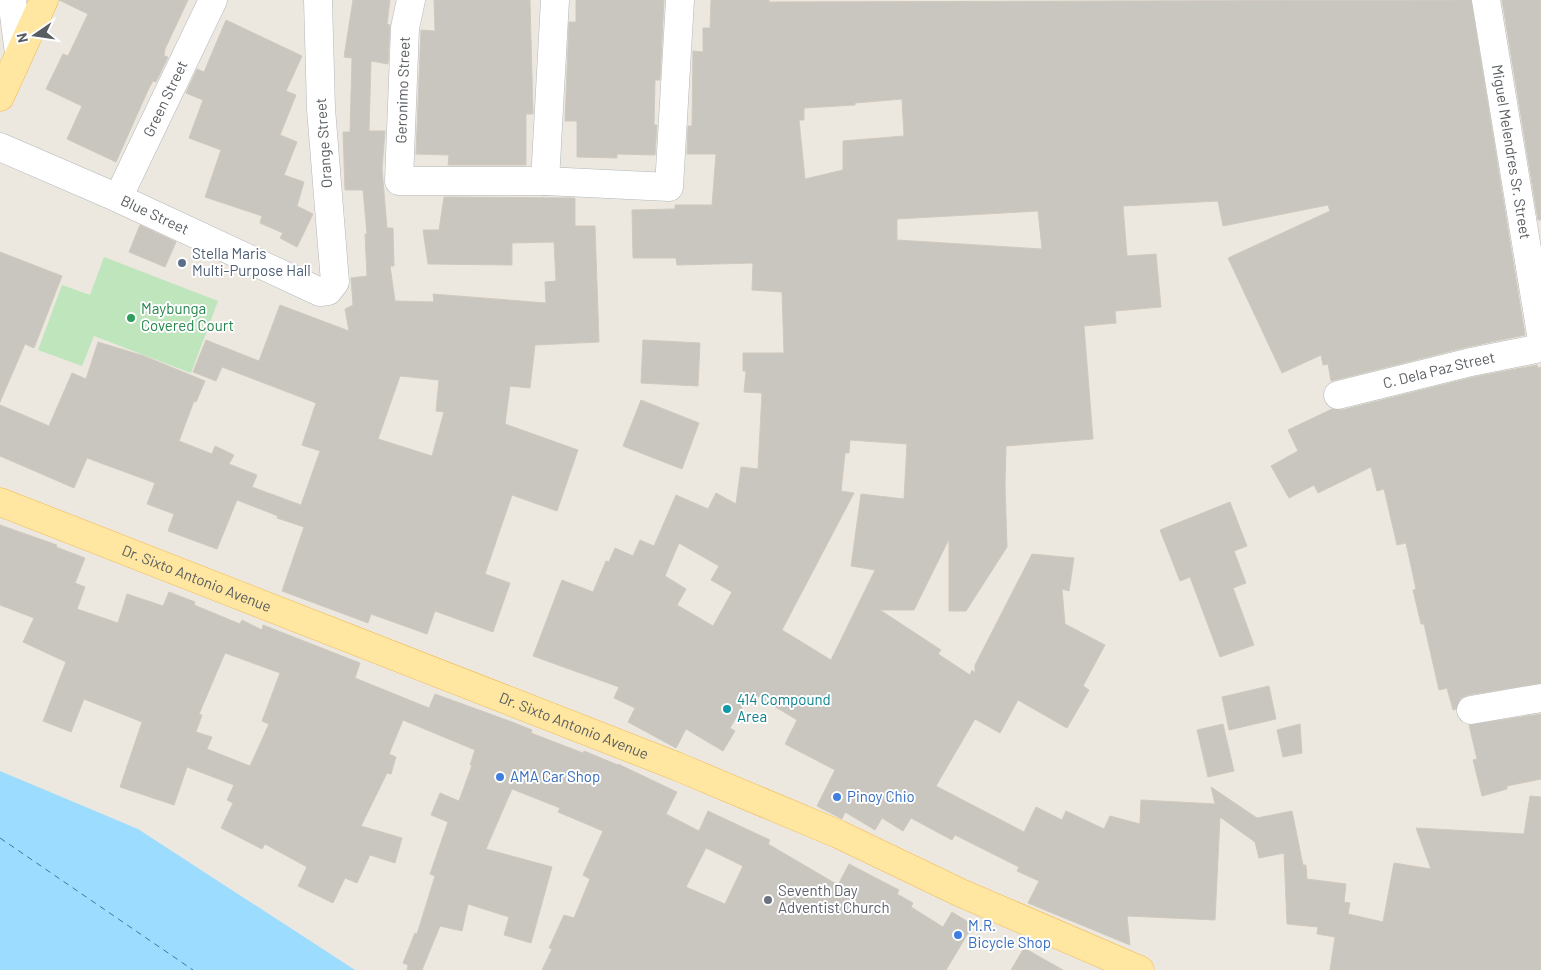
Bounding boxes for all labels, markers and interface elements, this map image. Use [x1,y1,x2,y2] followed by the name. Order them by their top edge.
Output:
[10,10,60,60] north arrow
[13,32,31,44] text: N
[391,36,413,144] street label: Geronimo Street
[139,57,191,140] street label: Green Street
[1489,63,1535,241] street label: Miguel Melendres Sr. Street
[311,97,335,189] street label: Orange Street
[118,191,192,238] street label: Blue Street
[192,244,311,279] place label: Stella Maris Multi-Purpose Hall
[176,257,188,269] marker: Stella Maris Multi-Purpose Hall
[141,299,234,334] place label: Maybunga Covered Court
[125,312,137,324] marker: Maybunga Covered Court
[1381,347,1496,392] street label: C. Dela Paz Street
[120,541,274,615] street label: Dr. Sixto Antonio Avenue
[497,688,652,762] street label: Dr. Sixto Antonio Avenue
[737,690,831,725] place label: 414 Compound Area
[721,703,733,715] marker: 414 Compound Area
[510,767,600,785] place label: AMA Car Shop
[494,771,506,783] marker: AMA Car Shop
[847,787,915,805] place label: Pinoy Chio
[831,791,843,803] marker: Pinoy Chio
[778,881,890,916] place label: Seventh Day Adventist Church
[762,894,774,906] marker: Seventh Day Adventist Church
[968,916,1051,951] place label: M.R. Bicycle Shop
[952,929,964,941] marker: M.R. Bicycle Shop

